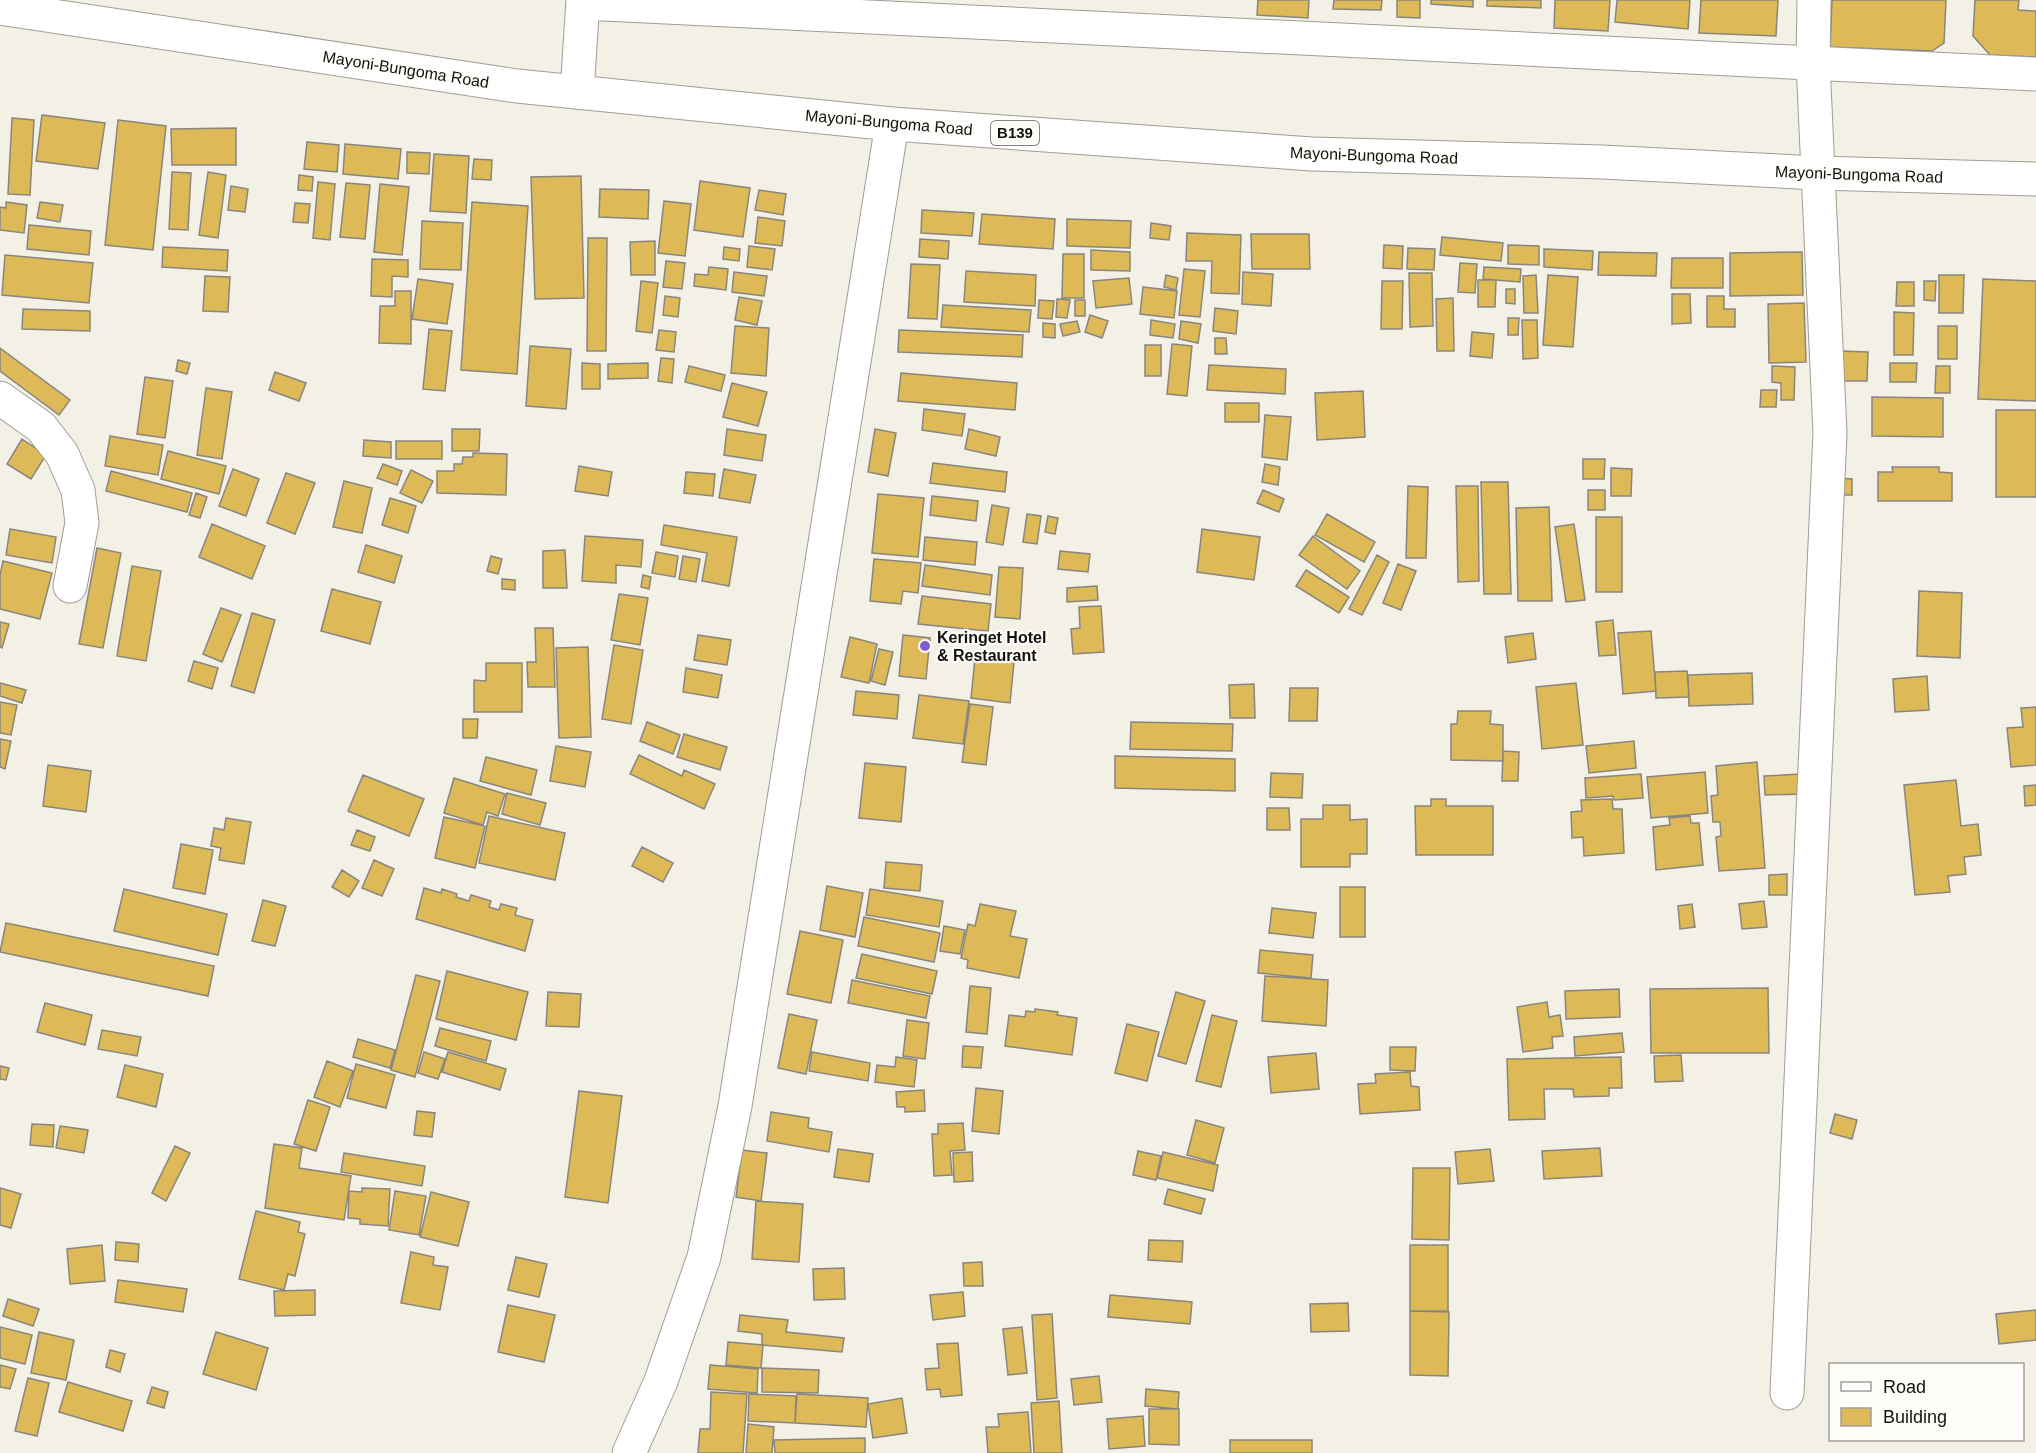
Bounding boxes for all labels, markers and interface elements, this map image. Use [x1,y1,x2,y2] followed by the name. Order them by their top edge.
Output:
[322,48,490,91] street label: Mayoni-Bungoma Road
[804,107,973,138] street label: Mayoni-Bungoma Road
[991,121,1039,145] road number: B139
[1290,144,1458,167] street label: Mayoni-Bungoma Road
[1775,163,1943,186] street label: Mayoni-Bungoma Road
[937,629,1046,664] place label: Keringet Hotel & Restaurant
[918,639,932,653] marker: Keringet Hotel & Restaurant
[1829,1363,2024,1441] legend
[1883,1377,1926,1397] text: Road
[1883,1407,1947,1427] text: Building

